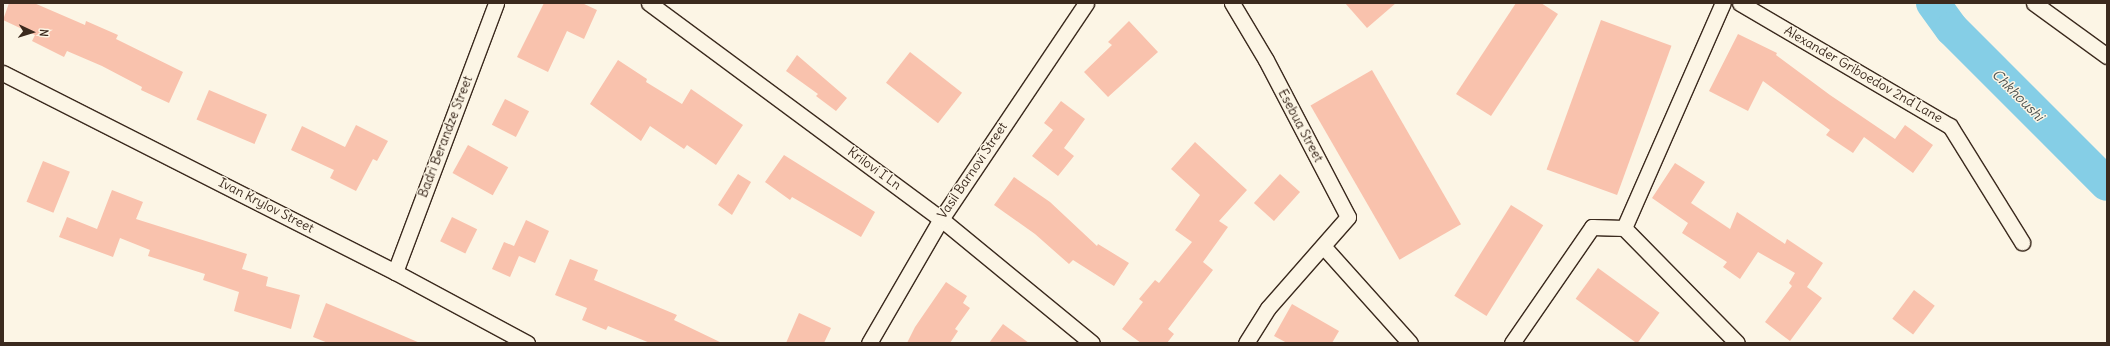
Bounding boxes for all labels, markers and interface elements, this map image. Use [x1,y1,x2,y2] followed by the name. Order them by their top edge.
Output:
[12,12,52,52] north arrow
[1781,23,1945,127] street label: Alexander Griboedov 2nd Lane
[37,29,51,37] text: N
[1989,66,2047,124] water label: Chkhoushi
[416,74,476,200] street label: Badri Berandze Street
[1274,87,1326,165] street label: Esebua Street
[935,120,1011,222] street label: Vasil Barnovi Street
[844,144,904,194] street label: Krilovi I Ln
[216,175,316,237] street label: Ivan Krylov Street

